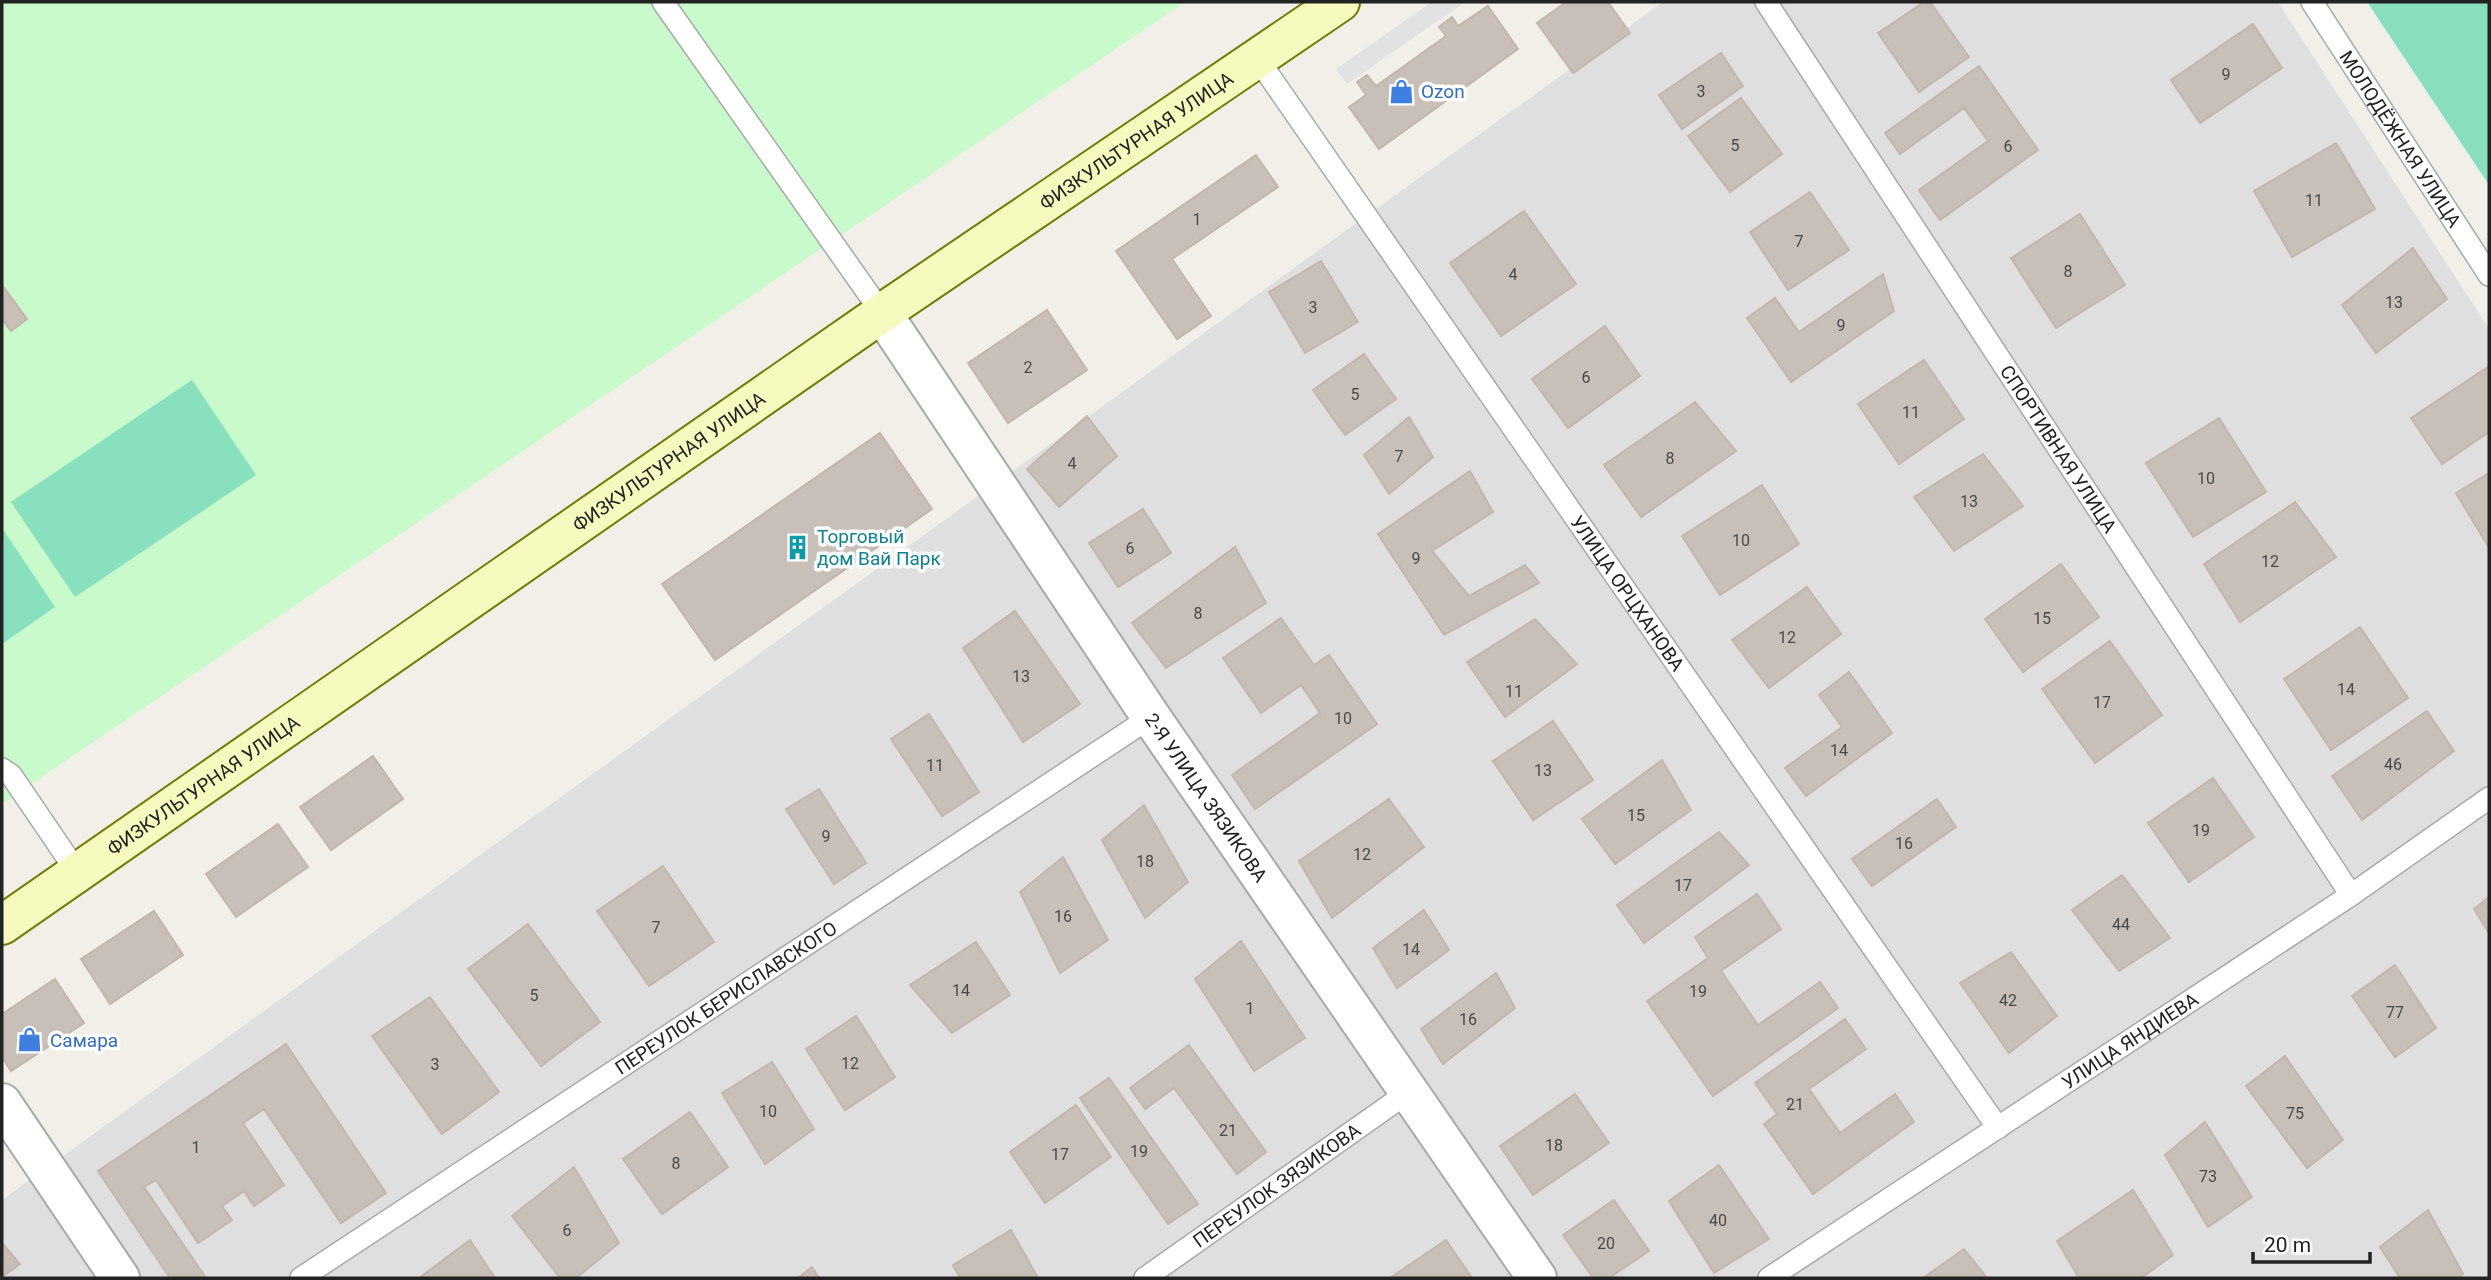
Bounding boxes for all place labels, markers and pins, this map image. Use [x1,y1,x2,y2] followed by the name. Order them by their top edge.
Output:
[1387,77,1415,105] shop icon: Ozon
[1421,80,1465,103] place label: Ozon
[817,525,942,570] place label: Торговый дом Вай Парк
[783,533,811,561] building icon: Торговый дом Вай Парк
[16,1026,44,1054] shop icon: Самара
[50,1029,118,1052] place label: Самара

